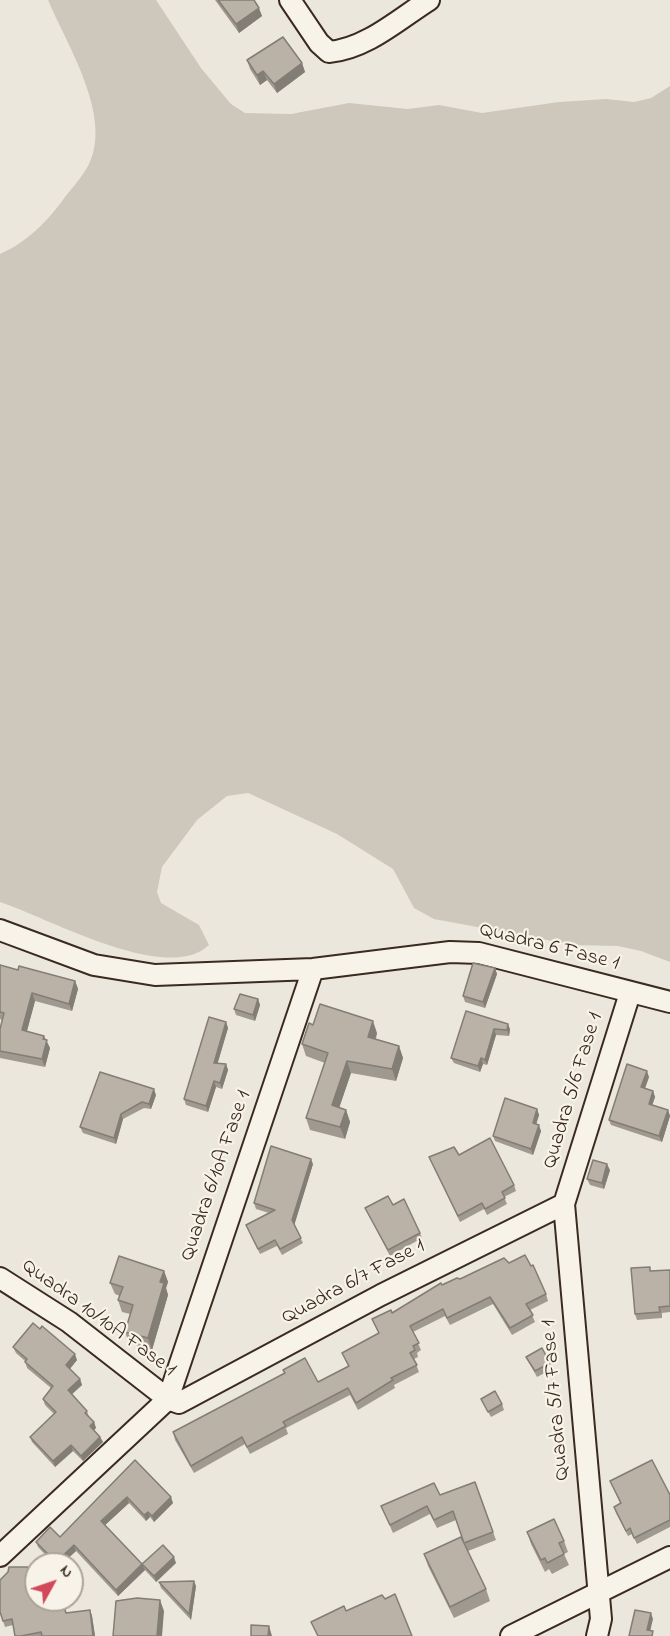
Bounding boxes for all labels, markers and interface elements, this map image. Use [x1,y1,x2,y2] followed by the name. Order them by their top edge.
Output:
[476,918,622,978] street label: Quadra 6 Fase 1
[538,1010,610,1172] street label: Quadra 5/6 Fase 1
[176,1088,258,1264] street label: Quadra 6/10A Fase 1
[278,1235,430,1331] street label: Quadra 6/7 Fase 1
[16,1254,180,1384] street label: Quadra 10/10A Fase 1
[537,1319,577,1481] street label: Quadra 5/7 Fase 1
[24,1552,84,1612] north arrow
[54,1560,79,1584] text: N

